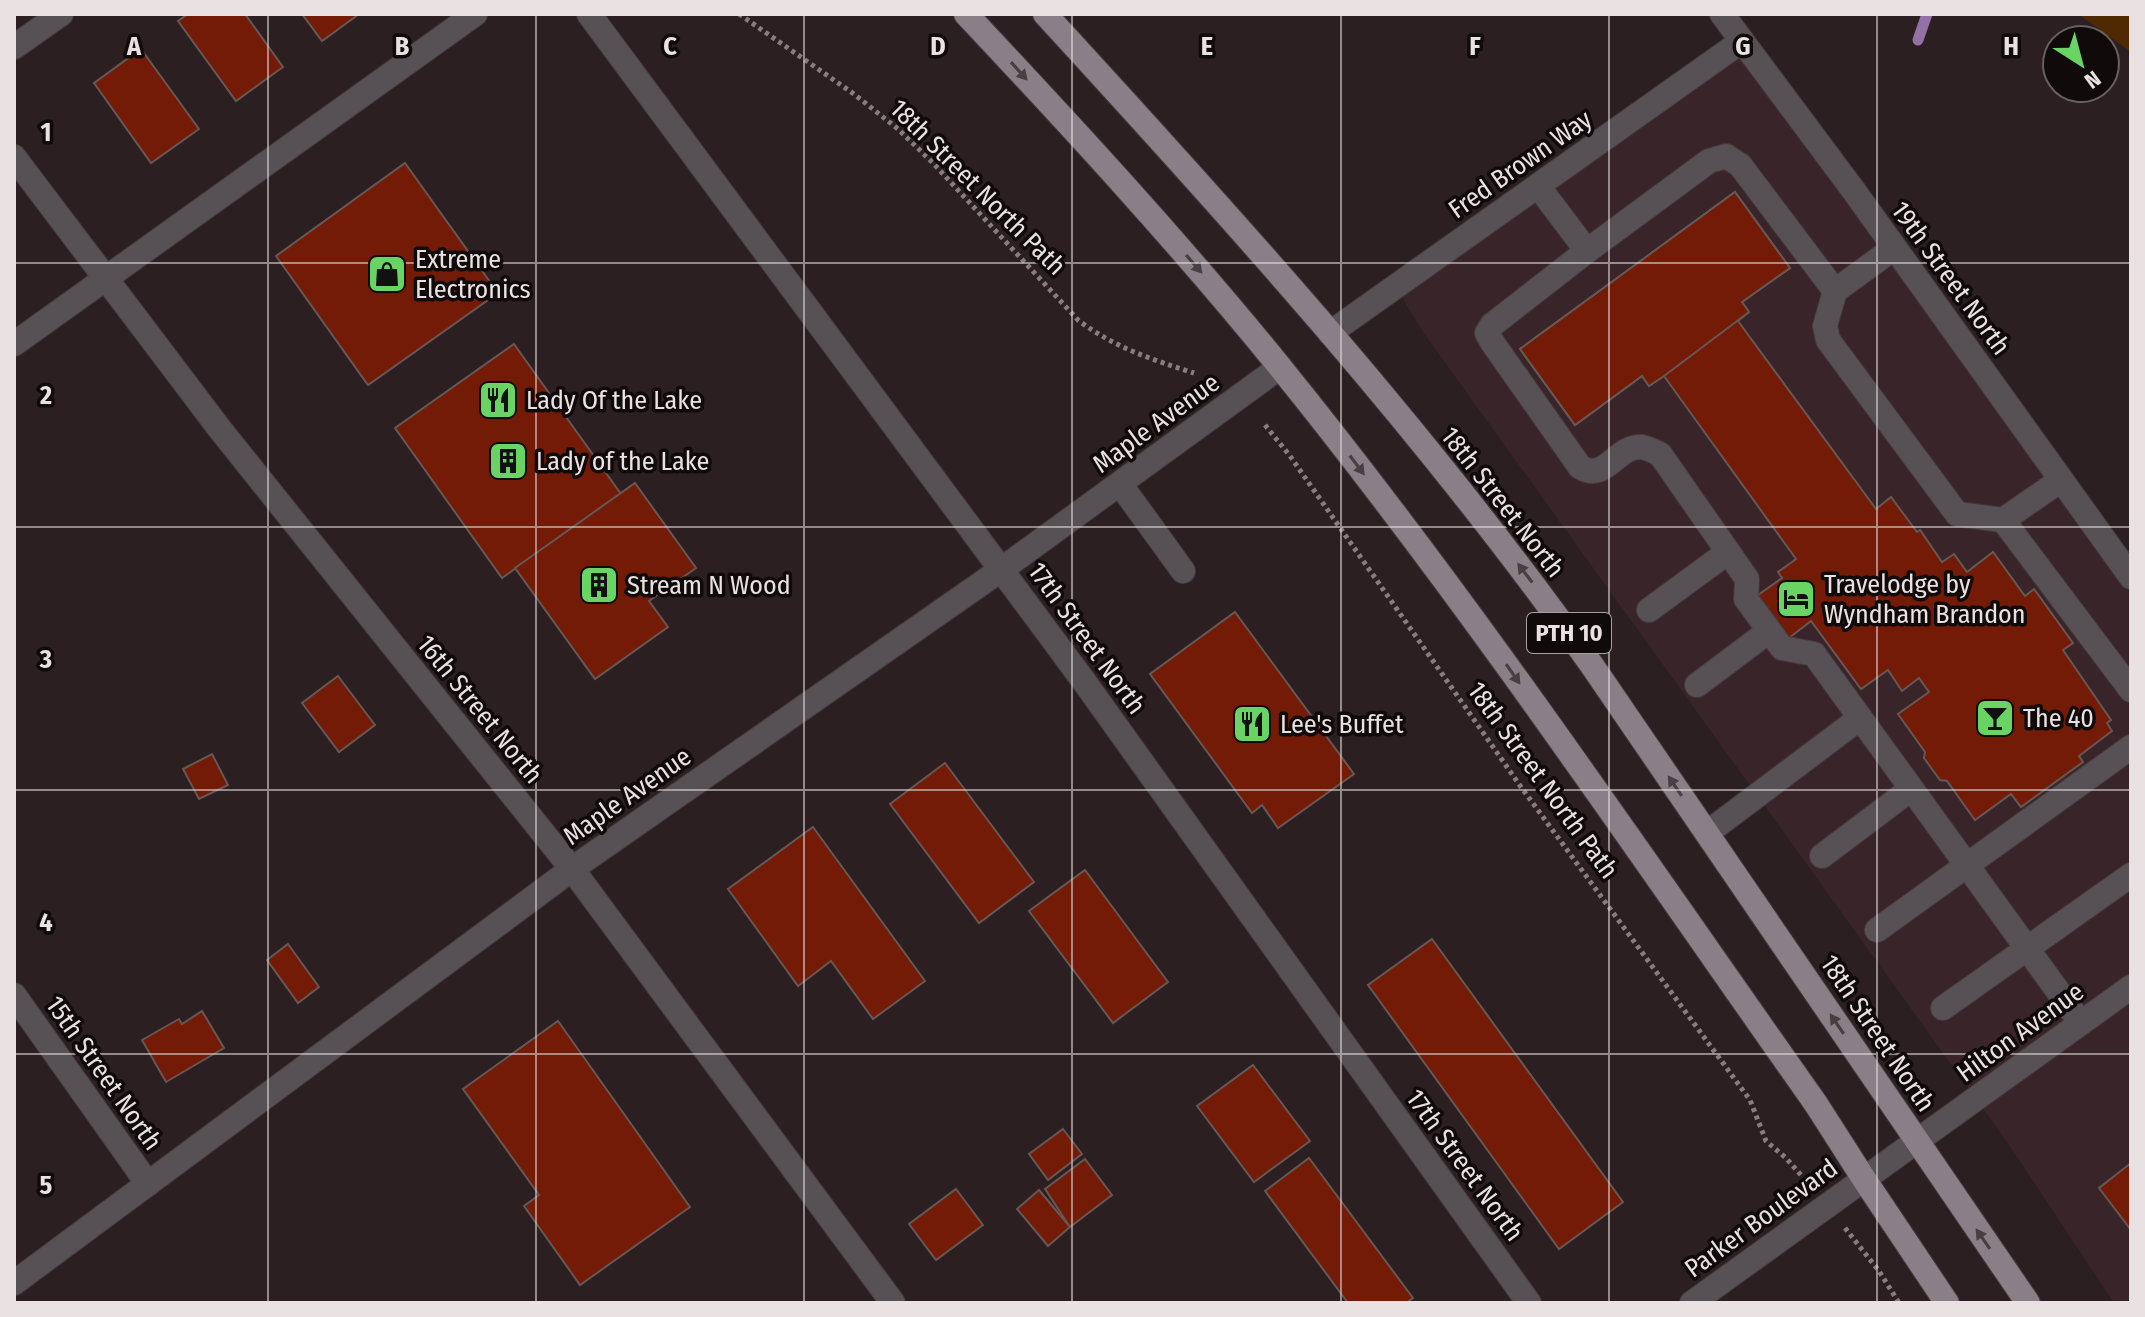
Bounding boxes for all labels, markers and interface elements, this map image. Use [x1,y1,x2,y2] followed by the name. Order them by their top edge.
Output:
[2041,24,2121,104] north arrow
[126,31,142,62] text: A
[395,31,410,62] text: B
[663,31,677,62] text: C
[930,31,946,62] text: D
[1201,31,1213,62] text: E
[1469,31,1481,62] text: F
[1735,31,1751,62] text: G
[2003,31,2019,62] text: H
[1009,61,1027,80] one-way arrow
[2079,65,2106,95] text: N
[883,93,1072,282] street label: 18th Street North Path
[1443,103,1598,225] street label: Fred Brown Way
[41,117,52,148] text: 1
[1885,196,2017,361] street label: 19th Street North
[415,244,531,305] place label: Extreme Electronics
[366,253,408,295] shop icon: Extreme Electronics
[1184,254,1202,273] one-way arrow
[1087,367,1226,480] street label: Maple Avenue
[477,379,519,421] restaurant icon: Lady Of the Lake
[39,380,52,411] text: 2
[526,385,702,416] place label: Lady Of the Lake
[1434,421,1571,584] street label: 18th Street North
[487,440,529,482] building icon: Lady of the Lake
[536,446,709,477] place label: Lady of the Lake
[1349,455,1365,476] one-way arrow
[1021,556,1152,720] street label: 17th Street North
[1518,563,1534,583] one-way arrow
[578,564,620,606] building icon: Stream N Wood
[1824,569,2026,630] place label: Travelodge by Wyndham Brandon
[627,570,791,601] place label: Stream N Wood
[1775,578,1817,620] hotel icon: Travelodge by Wyndham Brandon
[1527,613,1611,653] road number: PTH 10
[410,629,549,790] street label: 16th Street North
[39,644,52,675] text: 3
[1504,664,1520,685] one-way arrow
[1461,676,1624,885] street label: 18th Street North Path
[1974,697,2016,739] bar icon: The 40
[1231,703,1273,745] restaurant icon: Lee's Buffet
[2023,703,2094,734] place label: The 40
[1280,709,1404,740] place label: Lee's Buffet
[557,741,697,852] street label: Maple Avenue
[1668,775,1683,796] one-way arrow
[39,907,53,938] text: 4
[1814,949,1941,1117] street label: 18th Street North
[1951,976,2090,1089] street label: Hilton Avenue
[39,990,168,1156] street label: 15th Street North
[1830,1013,1845,1034] one-way arrow
[1399,1083,1530,1247] street label: 17th Street North
[1679,1153,1844,1284] street label: Parker Boulevard
[40,1170,53,1201] text: 5
[1976,1228,1991,1249] one-way arrow

